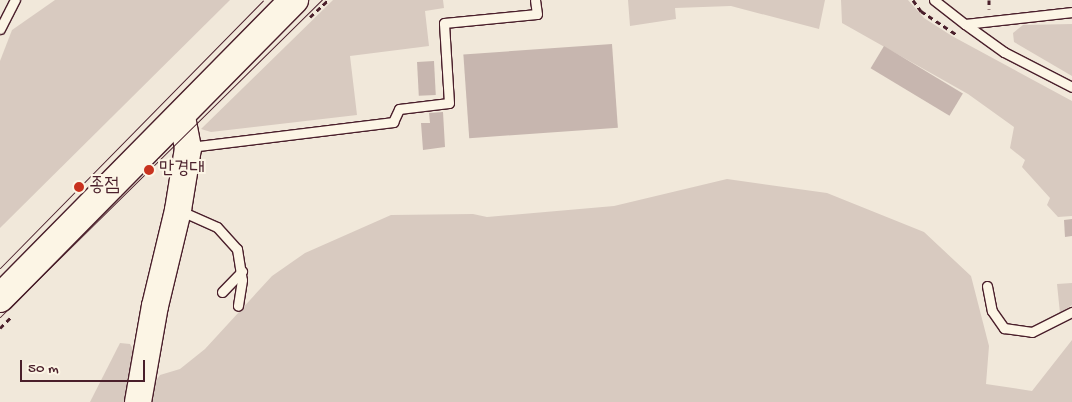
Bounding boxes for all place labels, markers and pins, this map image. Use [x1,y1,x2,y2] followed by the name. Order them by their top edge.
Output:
[159,159,205,181] place label: 만경대
[143,164,155,176] marker: 만경대
[89,176,120,198] place label: 종점
[73,181,85,193] marker: 종점

